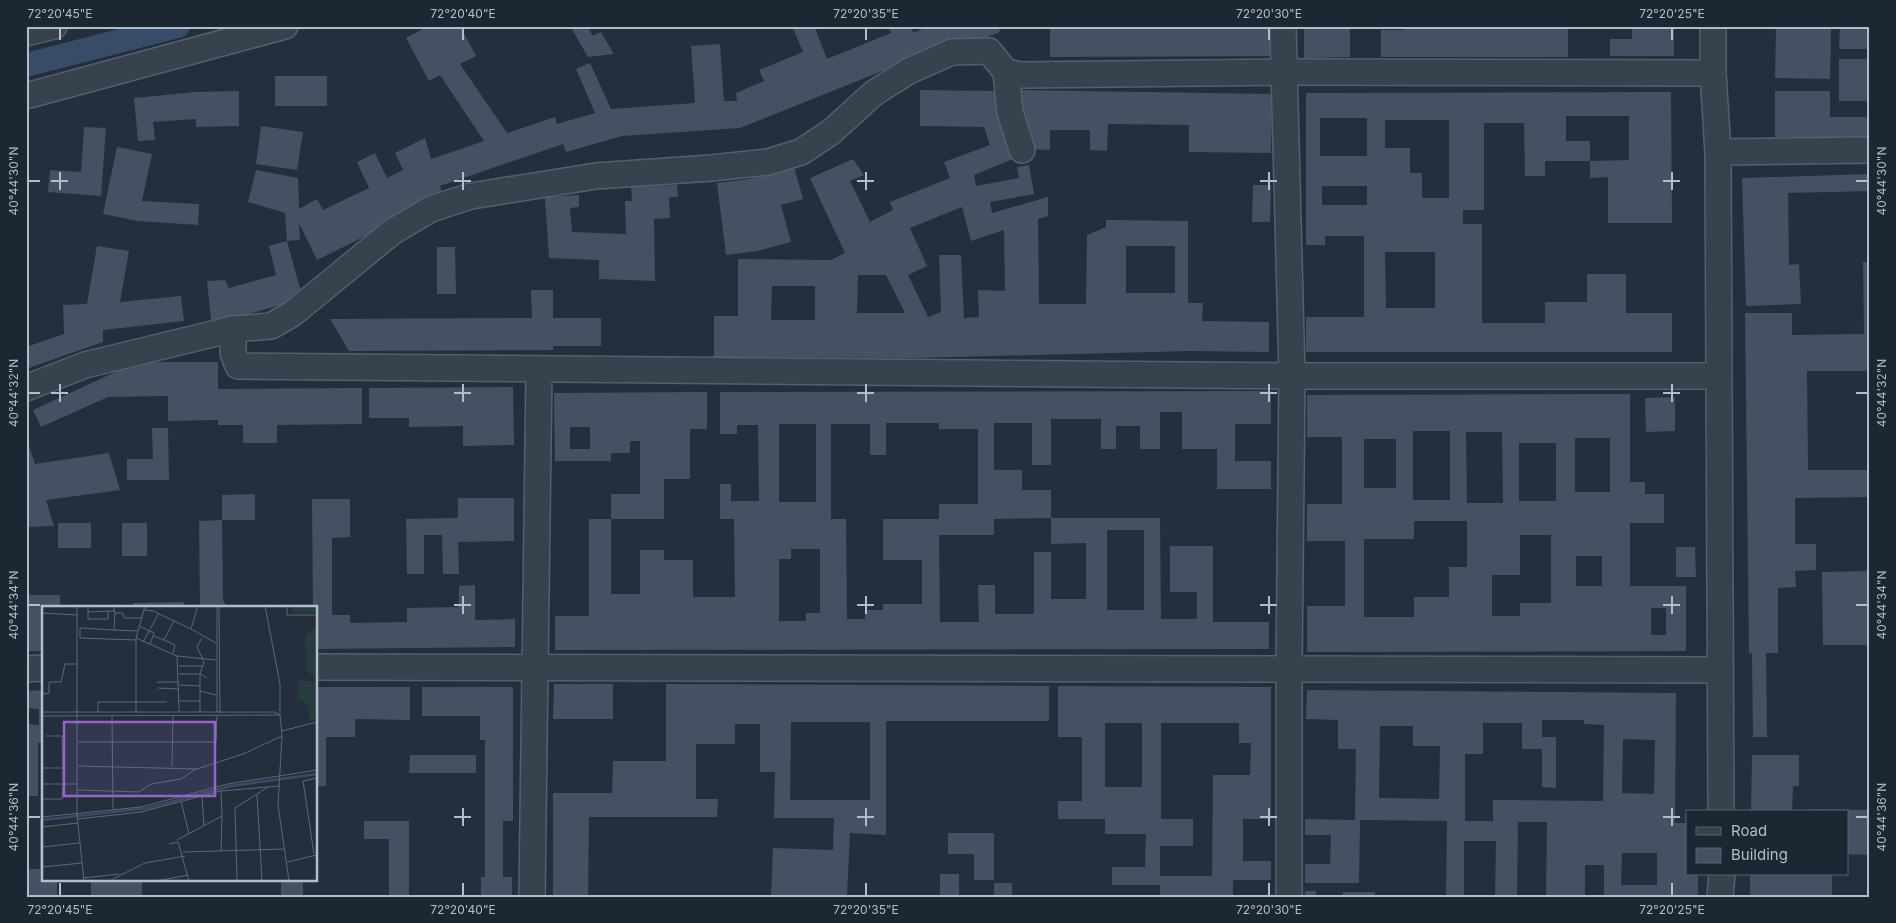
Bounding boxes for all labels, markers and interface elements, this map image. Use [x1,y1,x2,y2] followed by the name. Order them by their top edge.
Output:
[27,6,93,21] text: 72°20'45"E
[430,6,496,21] text: 72°20'40"E
[833,6,899,21] text: 72°20'35"E
[1236,6,1302,21] text: 72°20'30"E
[1639,6,1705,21] text: 72°20'25"E
[6,147,21,215] text: 40°44'30"N
[1874,147,1889,215] text: 40°44'30"N
[6,359,21,427] text: 40°44'32"N
[1874,359,1889,427] text: 40°44'32"N
[6,570,21,640] text: 40°44'34"N
[1874,570,1889,640] text: 40°44'34"N
[42,606,318,880] inset map
[6,783,21,851] text: 40°44'36"N
[1874,783,1889,851] text: 40°44'36"N
[1686,810,1848,876] legend
[1731,821,1767,840] text: Road
[1731,845,1788,864] text: Building
[27,902,93,917] text: 72°20'45"E
[430,902,496,917] text: 72°20'40"E
[833,902,899,917] text: 72°20'35"E
[1236,902,1302,917] text: 72°20'30"E
[1639,902,1705,917] text: 72°20'25"E

